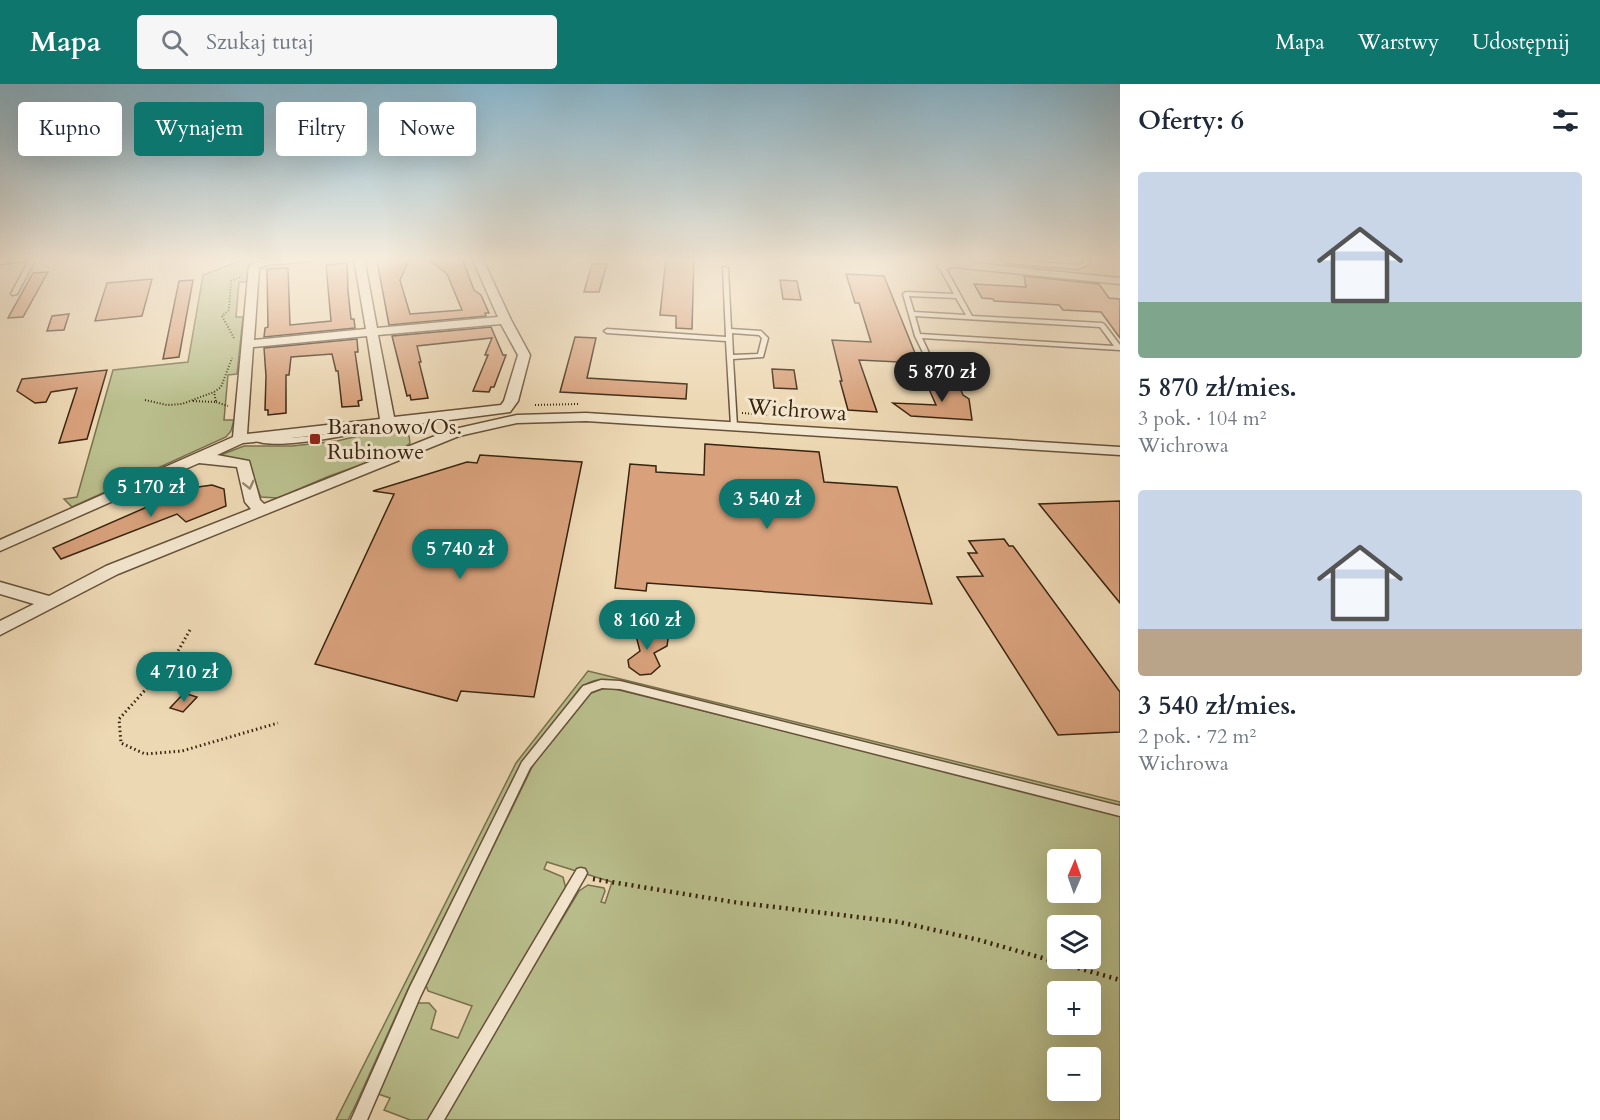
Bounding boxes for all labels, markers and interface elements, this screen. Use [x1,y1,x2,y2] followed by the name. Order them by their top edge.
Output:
[137,15,557,69] search box
[30,23,101,61] text: Mapa
[158,26,191,59] icon: search
[206,27,314,57] text: Szukaj tutaj
[1276,28,1325,57] text: Mapa
[1358,28,1439,57] text: Warstwy
[1472,28,1570,57] text: Udostępnij
[18,102,122,156] chip: Kupno
[134,102,264,156] chip: Wynajem
[276,102,367,156] chip: Filtry
[379,102,476,156] chip: Nowe
[1138,103,1244,138] text: Oferty: 6
[1549,104,1582,137] icon: filters
[1306,211,1414,319] icon: home
[880,352,1004,403] pin: 5 870 zł
[908,358,976,385] text: 5 870 zł
[1138,370,1297,405] text: 5 870 zł/mies.
[745,391,848,428] street label: Wichrowa
[1138,405,1266,432] text: 3 pok. · 104 m²
[327,412,462,467] place label: Baranowo/Os. Rubinowe
[308,432,322,446] marker: Baranowo/Os. Rubinowe
[1138,432,1229,459] text: Wichrowa
[89,467,213,518] pin: 5 170 zł
[117,473,185,500] text: 5 170 zł
[705,479,829,530] pin: 3 540 zł
[241,480,254,490] one-way arrow
[733,485,801,512] text: 3 540 zł
[398,529,522,580] pin: 5 740 zł
[1306,529,1414,637] icon: home
[426,535,494,562] text: 5 740 zł
[585,600,709,651] pin: 8 160 zł
[613,606,681,633] text: 8 160 zł
[122,652,246,703] pin: 4 710 zł
[150,658,218,685] text: 4 710 zł
[1138,688,1297,723] text: 3 540 zł/mies.
[1138,723,1256,750] text: 2 pok. · 72 m²
[1138,750,1229,777] text: Wichrowa
[1047,849,1101,903] north arrow
[1047,849,1101,1101] map controls
[1047,915,1101,969] button: layers
[1047,981,1101,1035] button: +
[1047,1047,1101,1101] button: −

